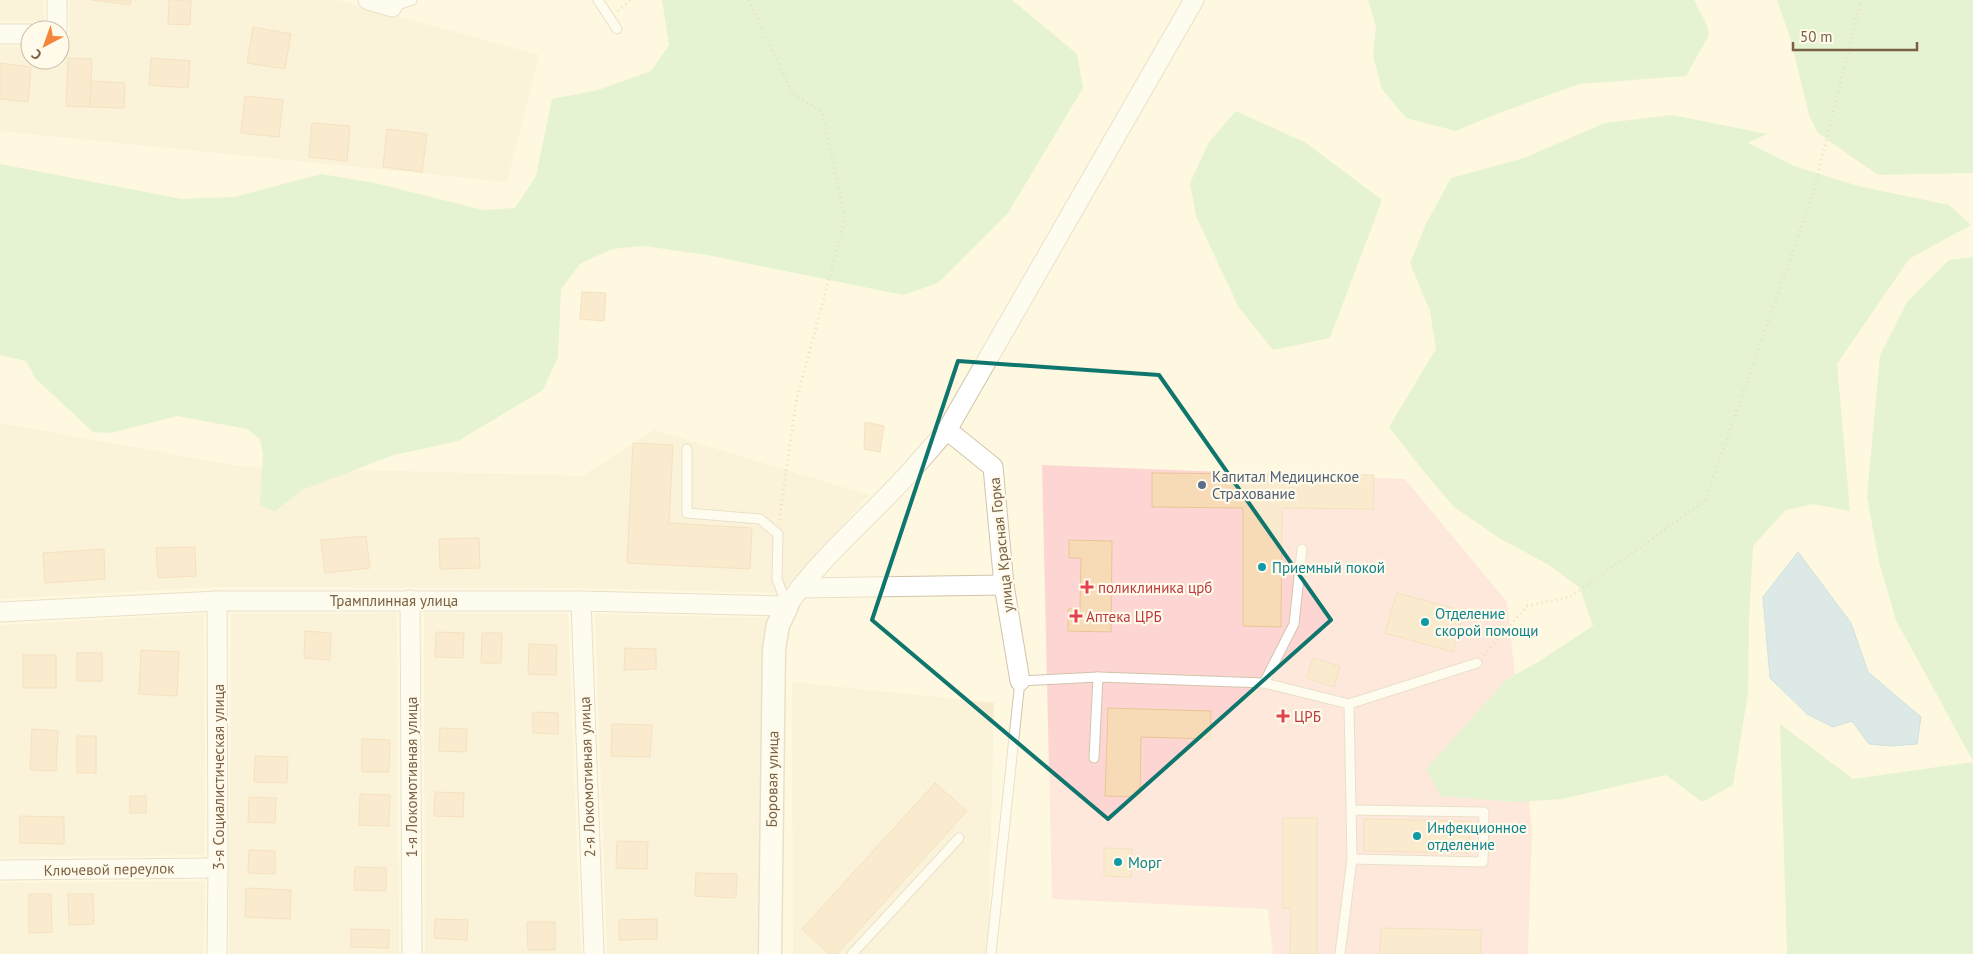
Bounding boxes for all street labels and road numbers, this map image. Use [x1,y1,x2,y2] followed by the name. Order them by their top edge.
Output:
[984,476,1018,614] street label: улица Красная Горка
[330,591,458,610] street label: Трамплинная улица
[209,684,228,870] street label: 3-я Социалистическая улица
[575,696,599,858] street label: 2-я Локомотивная улица
[402,697,421,857] street label: 1-я Локомотивная улица
[762,730,782,828] street label: Боровая улица
[43,858,175,880] street label: Ключевой переулок

